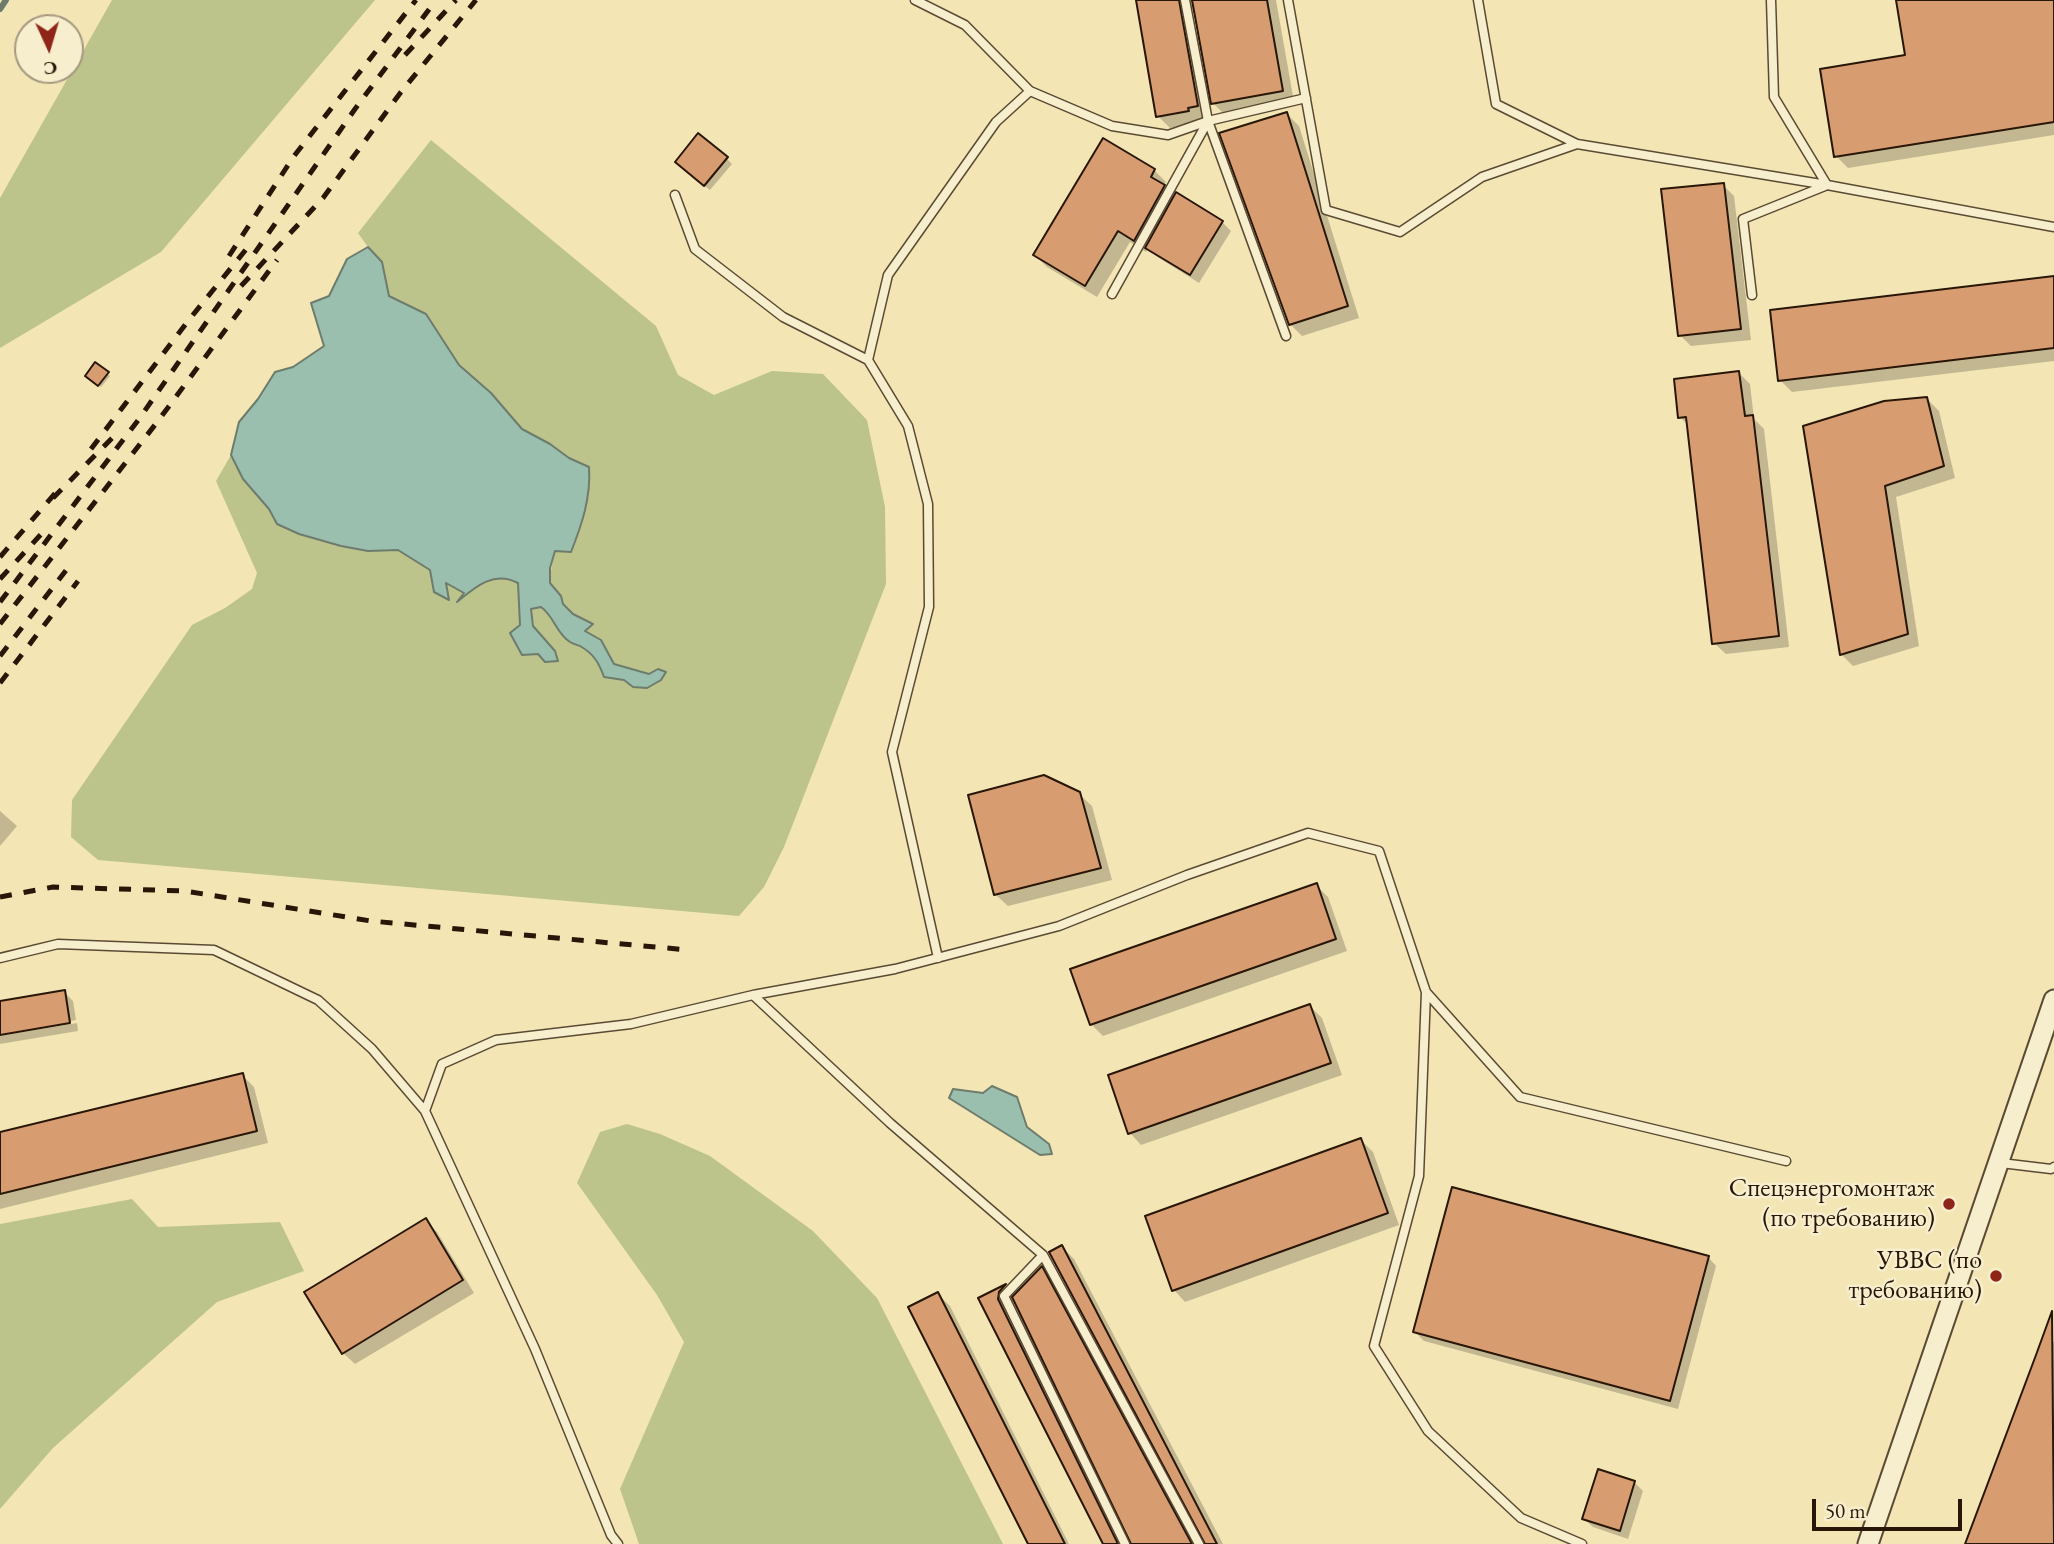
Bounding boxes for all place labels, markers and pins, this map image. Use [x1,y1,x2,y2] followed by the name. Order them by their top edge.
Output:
[1729,1173,1935,1234] place label: Спецэнергомонтаж (по требованию)
[1941,1196,1957,1212] marker: Спецэнергомонтаж (по требованию)
[1849,1245,1982,1306] place label: УВВС (по требованию)
[1988,1268,2004,1284] marker: УВВС (по требованию)

